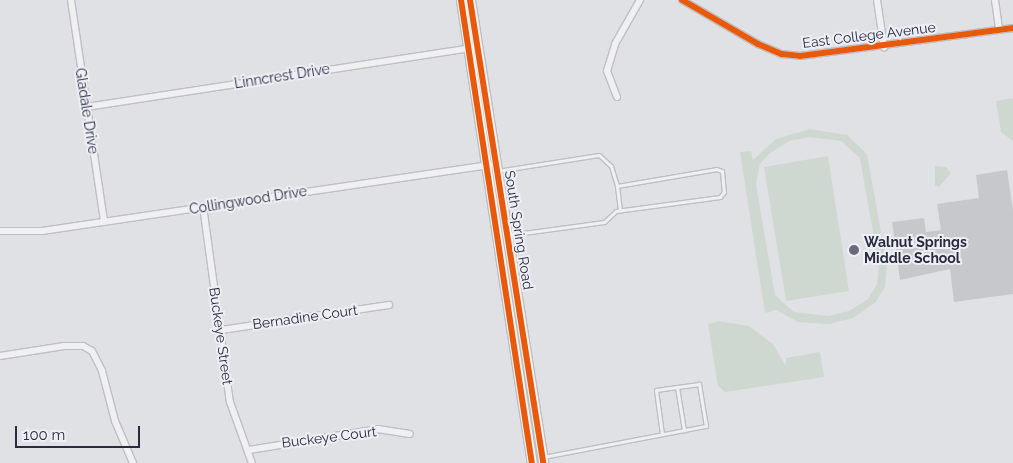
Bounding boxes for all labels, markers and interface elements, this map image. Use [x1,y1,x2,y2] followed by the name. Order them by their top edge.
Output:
[801,18,937,52] street label: East College Avenue
[233,60,331,92] street label: Linncrest Drive
[72,67,102,155] street label: Gladale Drive
[501,169,537,291] street label: South Spring Road
[188,182,308,218] street label: Collingwood Drive
[864,234,967,266] place label: Walnut Springs Middle School
[848,244,860,256] marker: Walnut Springs Middle School
[206,286,236,386] street label: Buckeye Street
[251,301,359,333] street label: Bernadine Court
[18,416,142,448] scale bar
[281,423,377,451] street label: Buckeye Court
[23,426,65,444] text: 100 m

